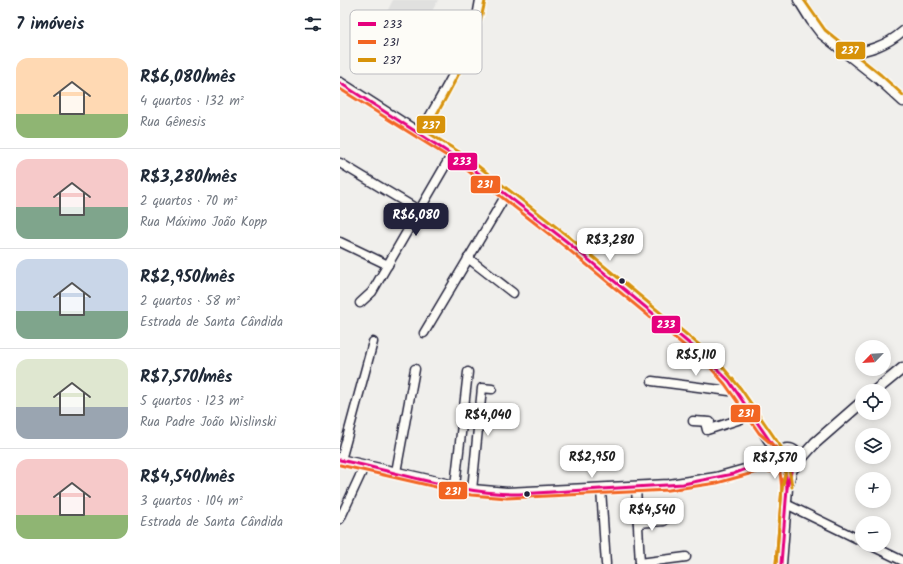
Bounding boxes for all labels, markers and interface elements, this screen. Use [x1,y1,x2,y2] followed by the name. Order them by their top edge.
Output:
[350,10,482,74] legend
[16,11,84,38] text: 7 imóveis
[302,13,324,35] icon: filters
[383,16,402,34] text: 233
[383,34,399,52] text: 231
[835,41,866,60] line badge: 237
[841,42,860,60] text: 237
[383,52,402,70] text: 237
[140,64,236,91] text: R$6,080/mês
[48,74,96,122] icon: home
[140,91,244,112] text: 4 quartos · 132 m²
[140,112,206,133] text: Rua Gênesis
[416,115,446,134] line badge: 237
[422,117,441,135] text: 237
[447,152,478,171] line badge: 233
[453,153,471,171] text: 233
[140,164,237,191] text: R$3,280/mês
[48,175,96,223] icon: home
[470,175,501,194] line badge: 231
[477,176,494,194] text: 231
[140,191,238,212] text: 2 quartos · 70 m²
[379,203,453,237] pin: R$6,080
[393,205,439,226] text: R$6,080
[140,212,267,233] text: Rua Máximo João Kopp
[573,228,647,262] pin: R$3,280
[586,230,634,251] text: R$3,280
[140,264,235,291] text: R$2,950/mês
[48,275,96,323] icon: home
[617,276,627,286] unlabelled marker
[140,291,240,312] text: 2 quartos · 58 m²
[140,312,283,333] text: Estrada de Santa Cândida
[651,315,681,334] line badge: 233
[657,316,675,334] text: 233
[855,340,891,376] north arrow
[855,340,891,552] map controls
[659,343,733,377] pin: R$5,110
[676,345,716,366] text: R$5,110
[140,364,232,391] text: R$7,570/mês
[48,375,96,423] icon: home
[855,384,891,420] button: locate
[140,391,244,412] text: 5 quartos · 123 m²
[451,403,525,437] pin: R$4,040
[730,404,761,423] line badge: 231
[465,405,511,426] text: R$4,040
[738,405,755,423] text: 231
[140,412,276,433] text: Rua Padre João Wislinski
[855,428,891,464] button: layers
[555,445,629,479] pin: R$2,950
[738,446,812,480] pin: R$7,570
[569,447,615,468] text: R$2,950
[753,448,797,469] text: R$7,570
[140,464,235,491] text: R$4,540/mês
[855,472,891,508] button: +
[48,475,96,523] icon: home
[438,481,468,500] line badge: 231
[445,483,462,501] text: 231
[522,489,532,499] unlabelled marker
[140,491,243,512] text: 3 quartos · 104 m²
[615,498,689,532] pin: R$4,540
[629,500,675,521] text: R$4,540
[140,512,283,533] text: Estrada de Santa Cândida
[855,516,891,552] button: −

